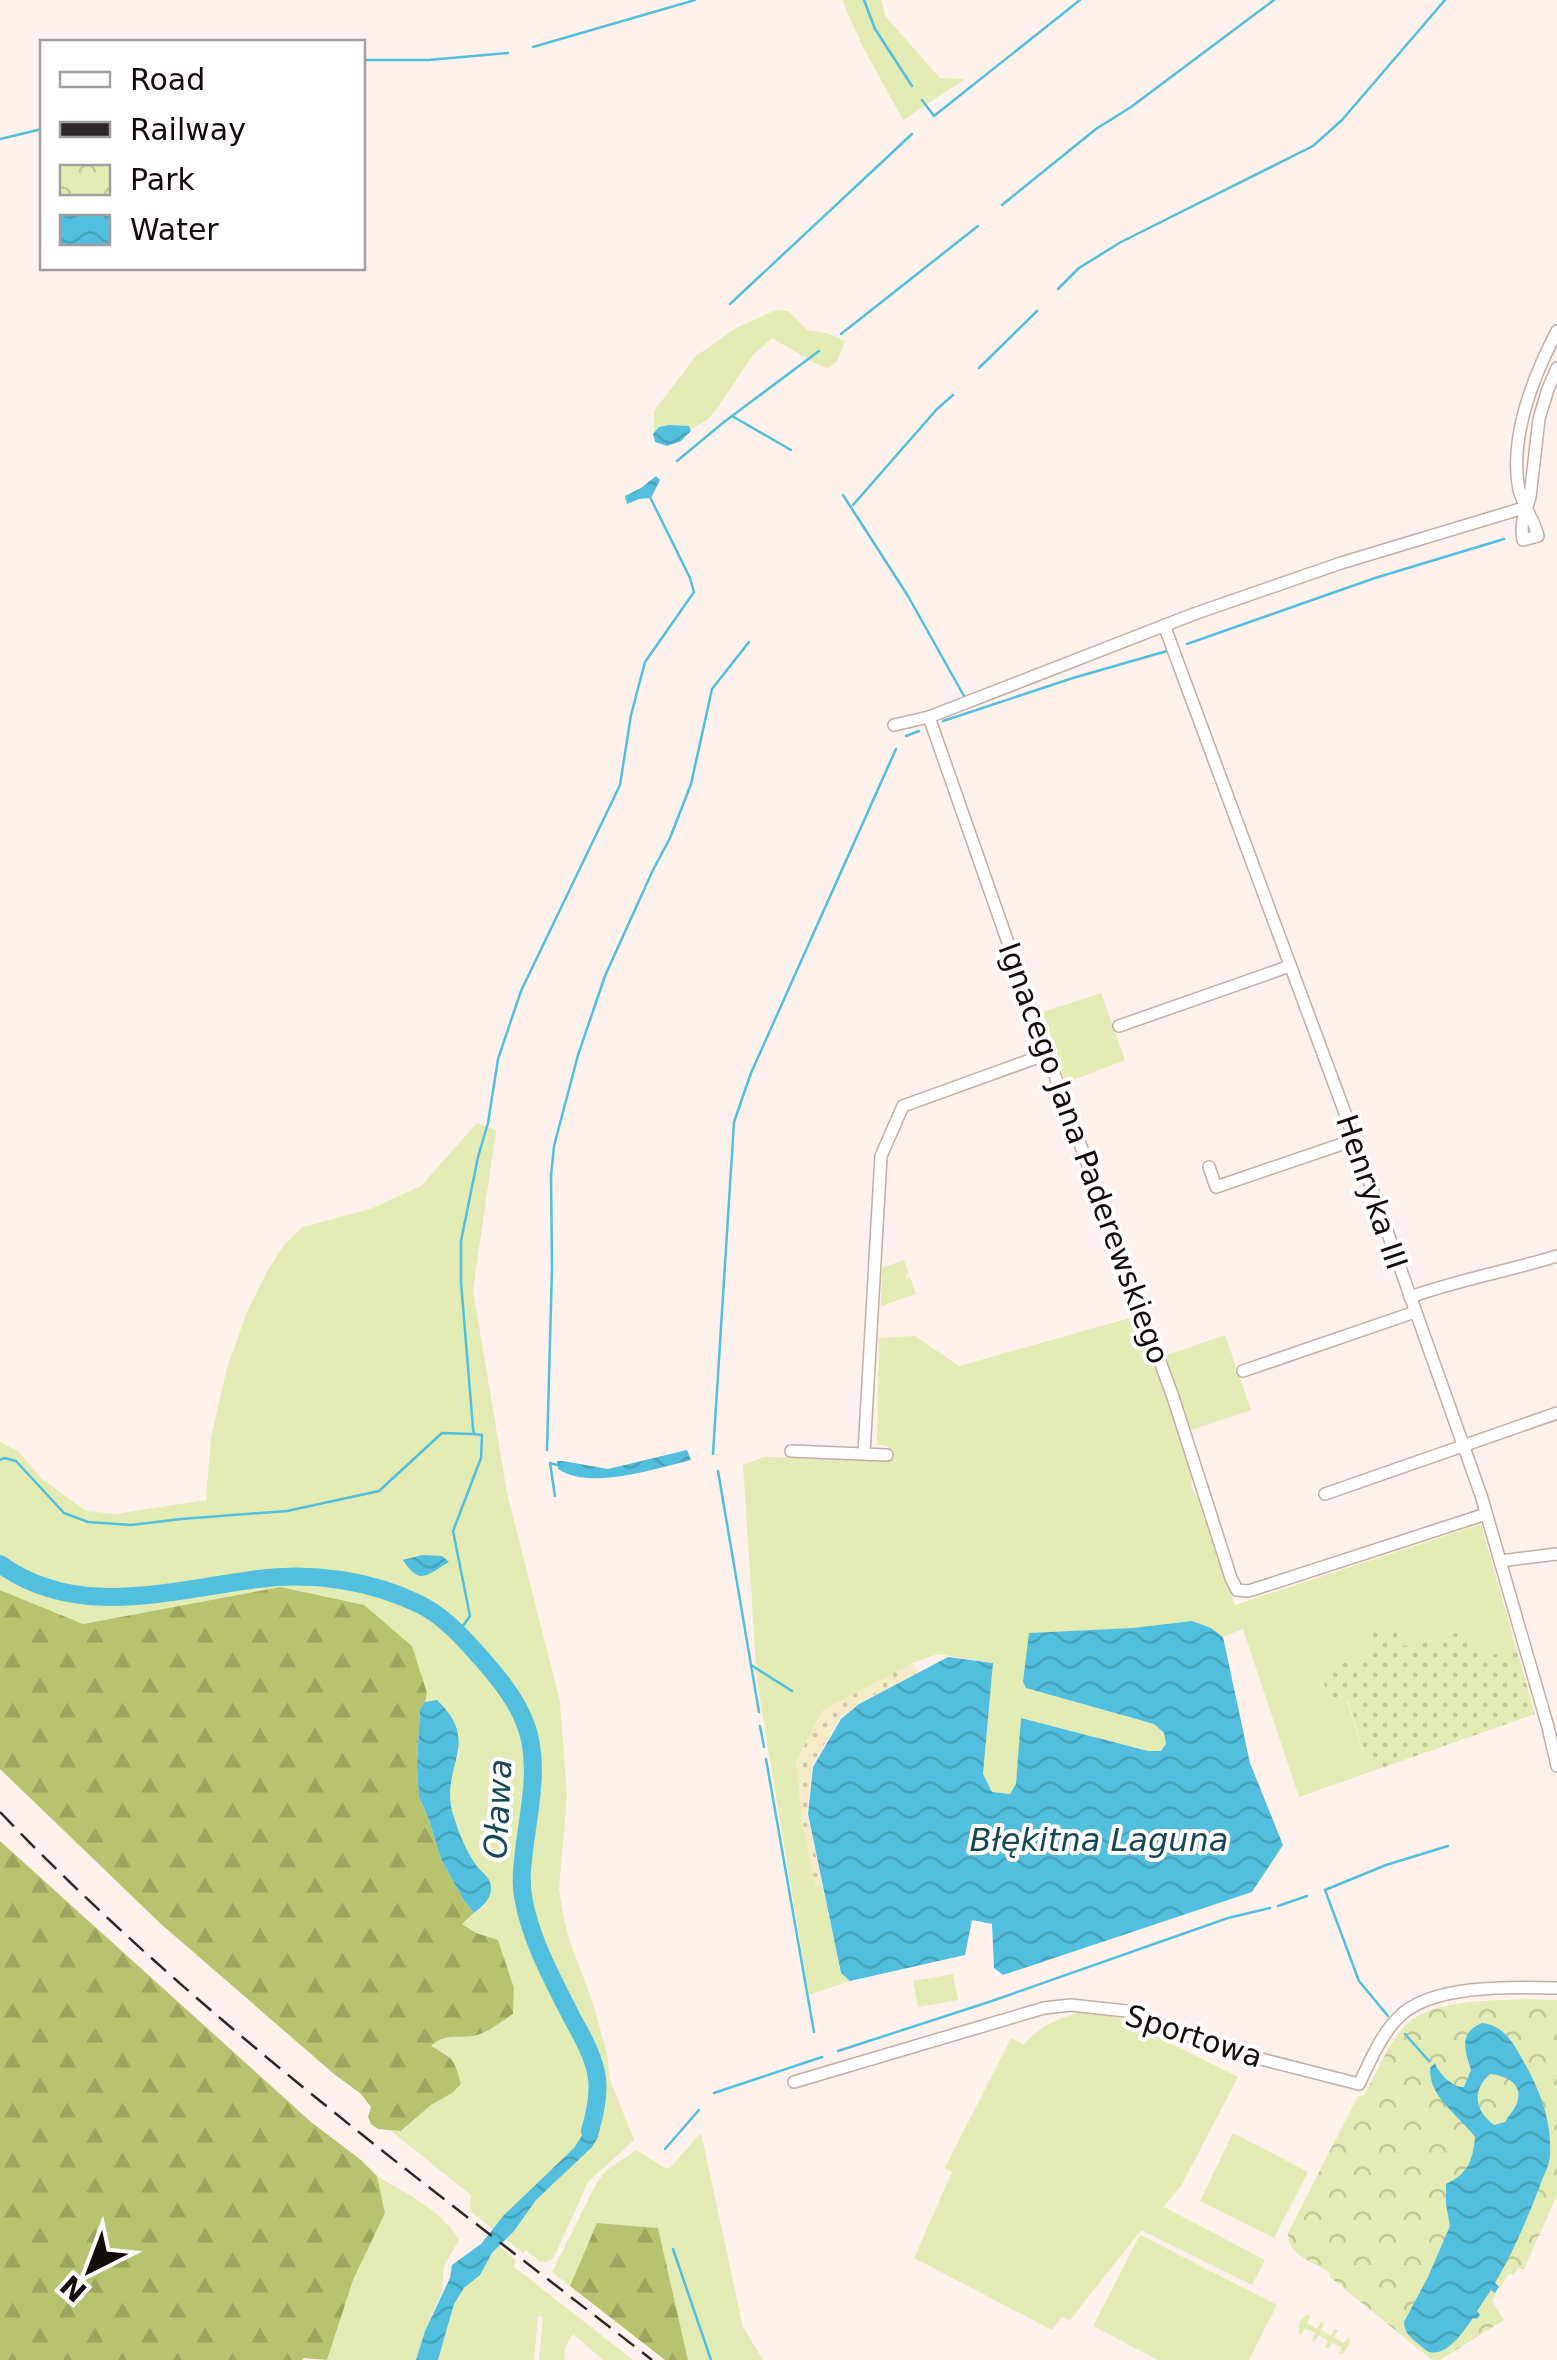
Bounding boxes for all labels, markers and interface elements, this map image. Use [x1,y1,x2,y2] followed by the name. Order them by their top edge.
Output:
[40,40,365,270] legend
[130,62,205,97] text: Road
[130,112,246,147] text: Railway
[130,162,195,197] text: Park
[130,212,219,247] text: Water
[991,938,1177,1368] street label: Ignacego Jana Paderewskiego
[1329,1110,1415,1274] street label: Henryka III
[476,1758,520,1860] water label: Oława
[970,1821,1228,1859] water label: Błękitna Laguna
[1121,1997,1267,2075] street label: Sportowa
[40,2220,140,2320] north arrow
[54,2268,93,2308] text: N

